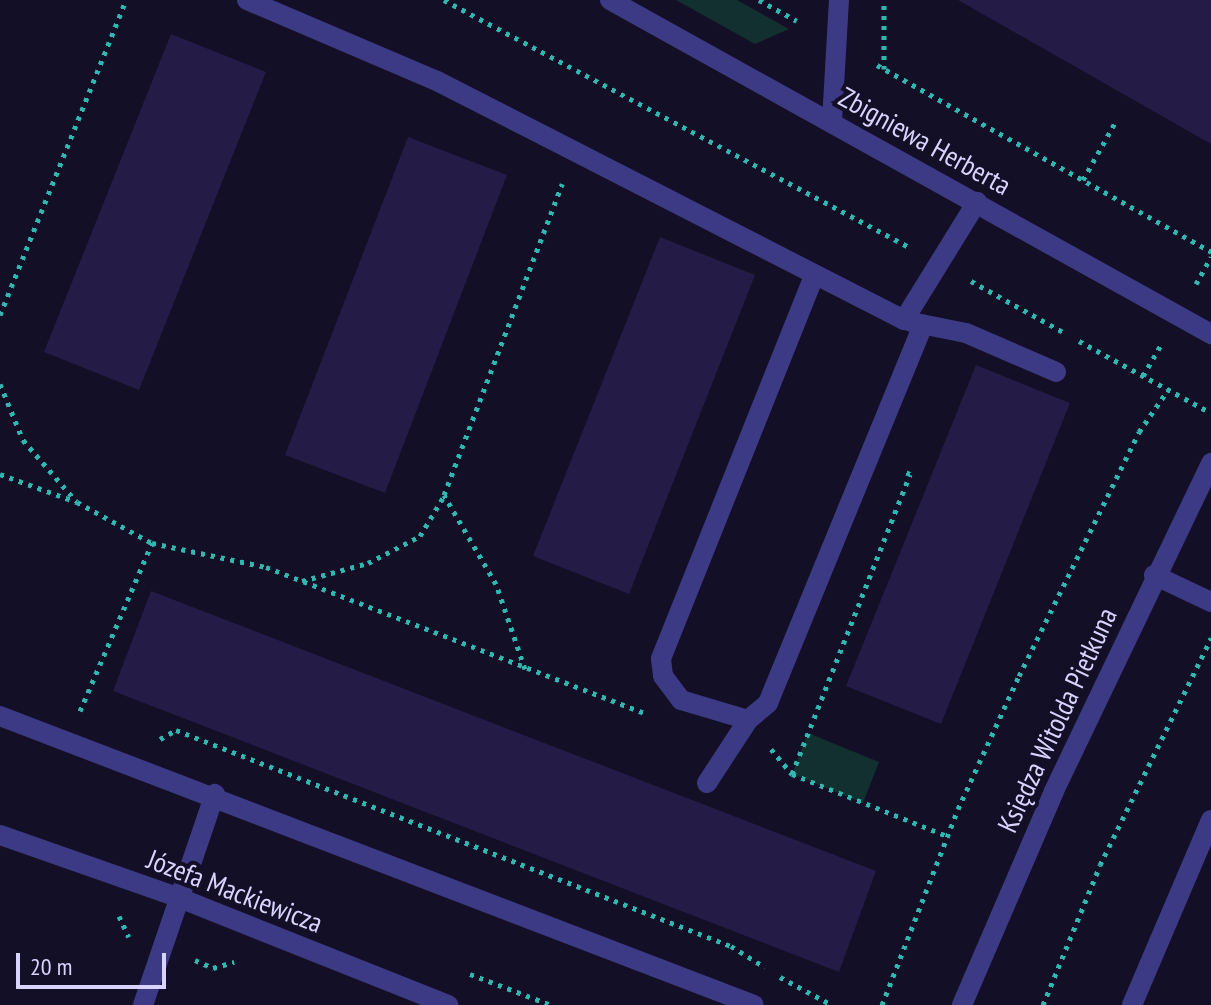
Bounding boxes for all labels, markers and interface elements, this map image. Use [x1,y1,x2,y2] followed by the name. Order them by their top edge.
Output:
[833,80,1017,202] street label: Zbigniewa Herberta
[990,602,1124,838] street label: Księdza Witolda Pietkuna
[143,842,327,940] street label: Józefa Mackiewicza
[20,937,170,987] scale bar
[30,951,72,982] text: 20 m

